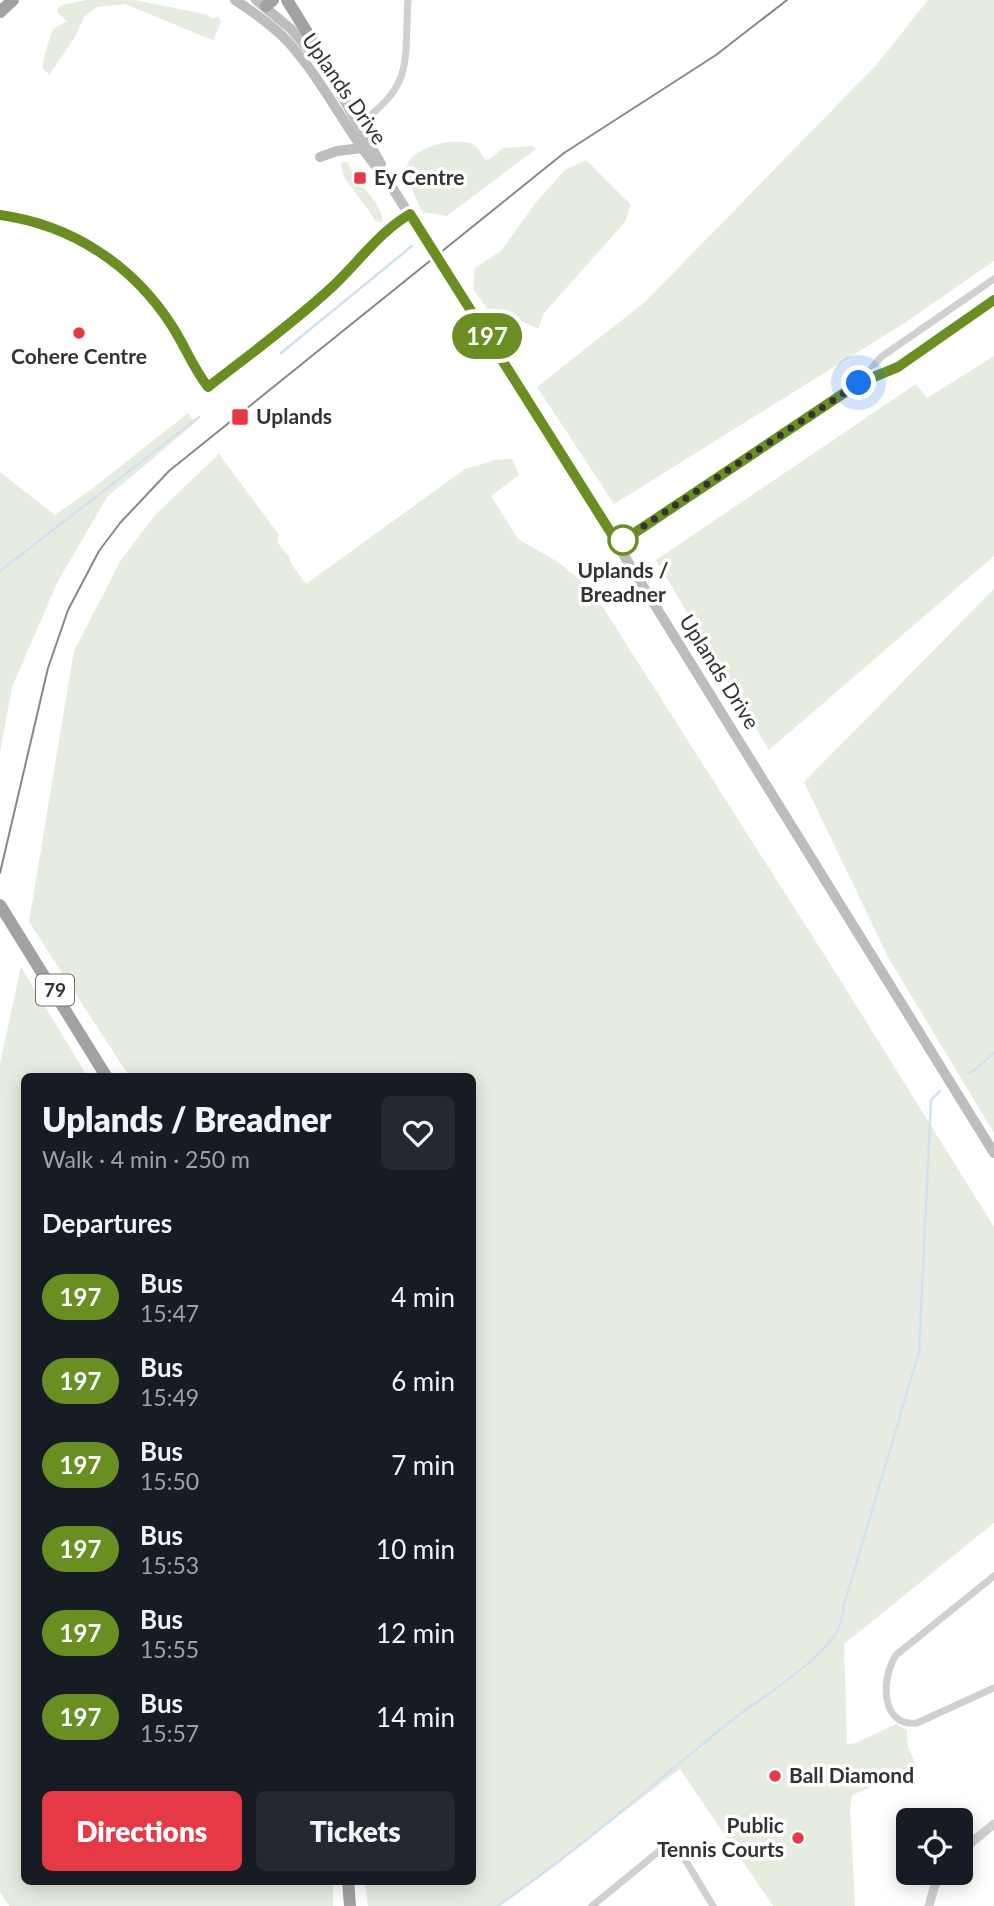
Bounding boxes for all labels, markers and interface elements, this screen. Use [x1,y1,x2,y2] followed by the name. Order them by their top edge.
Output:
[298,28,393,149] street label: Uplands Drive
[374,164,465,189] place label: Ey Centre
[352,170,368,186] marker: Ey Centre
[447,313,527,359] line badge: 197
[466,321,508,350] text: 197
[71,325,87,341] marker: Cohere Centre
[11,343,147,368] place label: Cohere Centre
[841,365,876,400] your location
[256,403,332,428] place label: Uplands
[230,407,250,427] marker: Uplands
[608,525,638,555] marker: Uplands / Breadner
[578,557,669,606] place label: Uplands / Breadner
[675,609,765,733] street label: Uplands Drive
[36,974,74,1006] road number: 79
[381,1096,455,1170] button: heart
[42,1099,331,1139] text: Uplands / Breadner
[42,1145,250,1173] text: Walk · 4 min · 250 m
[42,1207,172,1239] text: Departures
[140,1267,183,1299] text: Bus
[391,1281,455,1313] text: 4 min
[60,1282,101,1311] text: 197
[140,1299,199,1327] text: 15:47
[140,1351,183,1383] text: Bus
[391,1365,455,1397] text: 6 min
[60,1366,101,1395] text: 197
[140,1383,199,1411] text: 15:49
[140,1435,183,1467] text: Bus
[391,1449,455,1481] text: 7 min
[60,1450,101,1479] text: 197
[140,1467,199,1495] text: 15:50
[140,1519,183,1551] text: Bus
[376,1533,455,1565] text: 10 min
[60,1534,101,1563] text: 197
[140,1551,199,1579] text: 15:53
[140,1603,183,1635] text: Bus
[376,1617,455,1649] text: 12 min
[60,1618,101,1647] text: 197
[140,1635,199,1663] text: 15:55
[140,1687,183,1719] text: Bus
[376,1701,455,1733] text: 14 min
[60,1702,101,1731] text: 197
[140,1719,199,1747] text: 15:57
[789,1762,914,1787] place label: Ball Diamond
[767,1768,783,1784] marker: Ball Diamond
[42,1791,242,1871] button: Directions
[256,1791,455,1871] button: Tickets
[896,1808,973,1885] map controls
[896,1808,973,1885] button: locate
[657,1812,784,1861] place label: Public Tennis Courts
[790,1830,806,1846] marker: Public Tennis Courts

